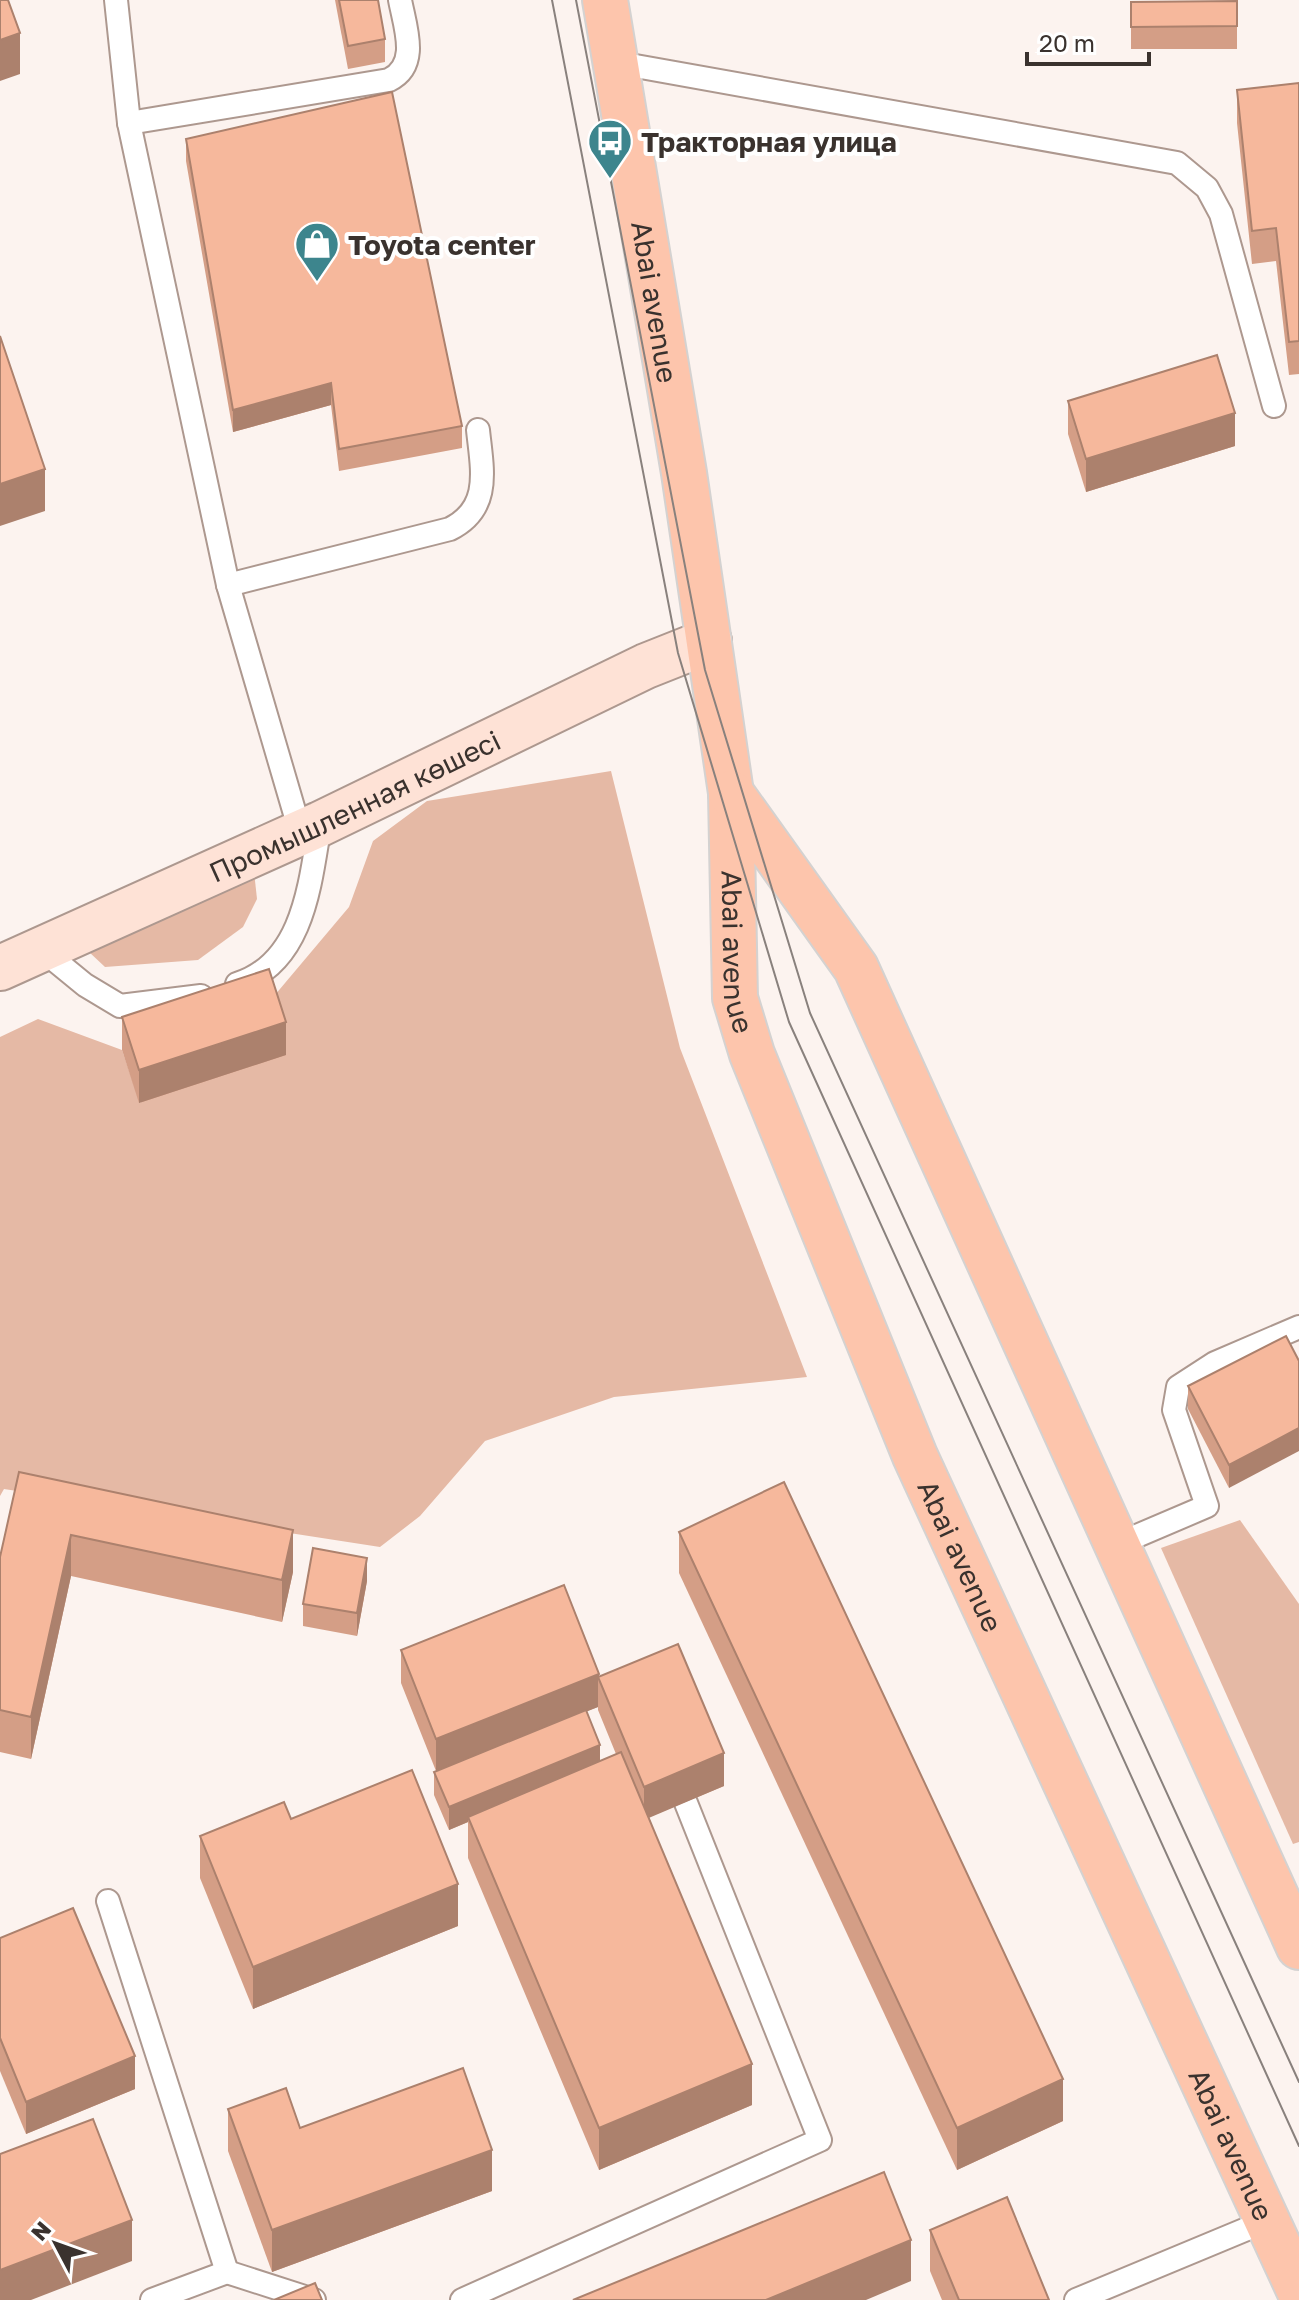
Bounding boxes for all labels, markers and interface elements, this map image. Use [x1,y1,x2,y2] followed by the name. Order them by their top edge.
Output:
[1027,16,1149,66] scale bar
[1039,28,1095,57] text: 20 m
[586,117,634,180] bus stop icon: Тракторная улица
[641,125,897,158] place label: Тракторная улица
[626,218,685,385] street label: Abai avenue
[293,220,341,283] shop icon: Toyota center
[348,228,536,261] place label: Toyota center
[204,723,505,888] street label: Промышленная көшесі
[716,870,761,1037] street label: Abai avenue
[912,1474,1010,1637] street label: Abai avenue
[1183,2063,1281,2225] street label: Abai avenue
[16,2204,96,2284] north arrow
[25,2215,56,2246] text: N

